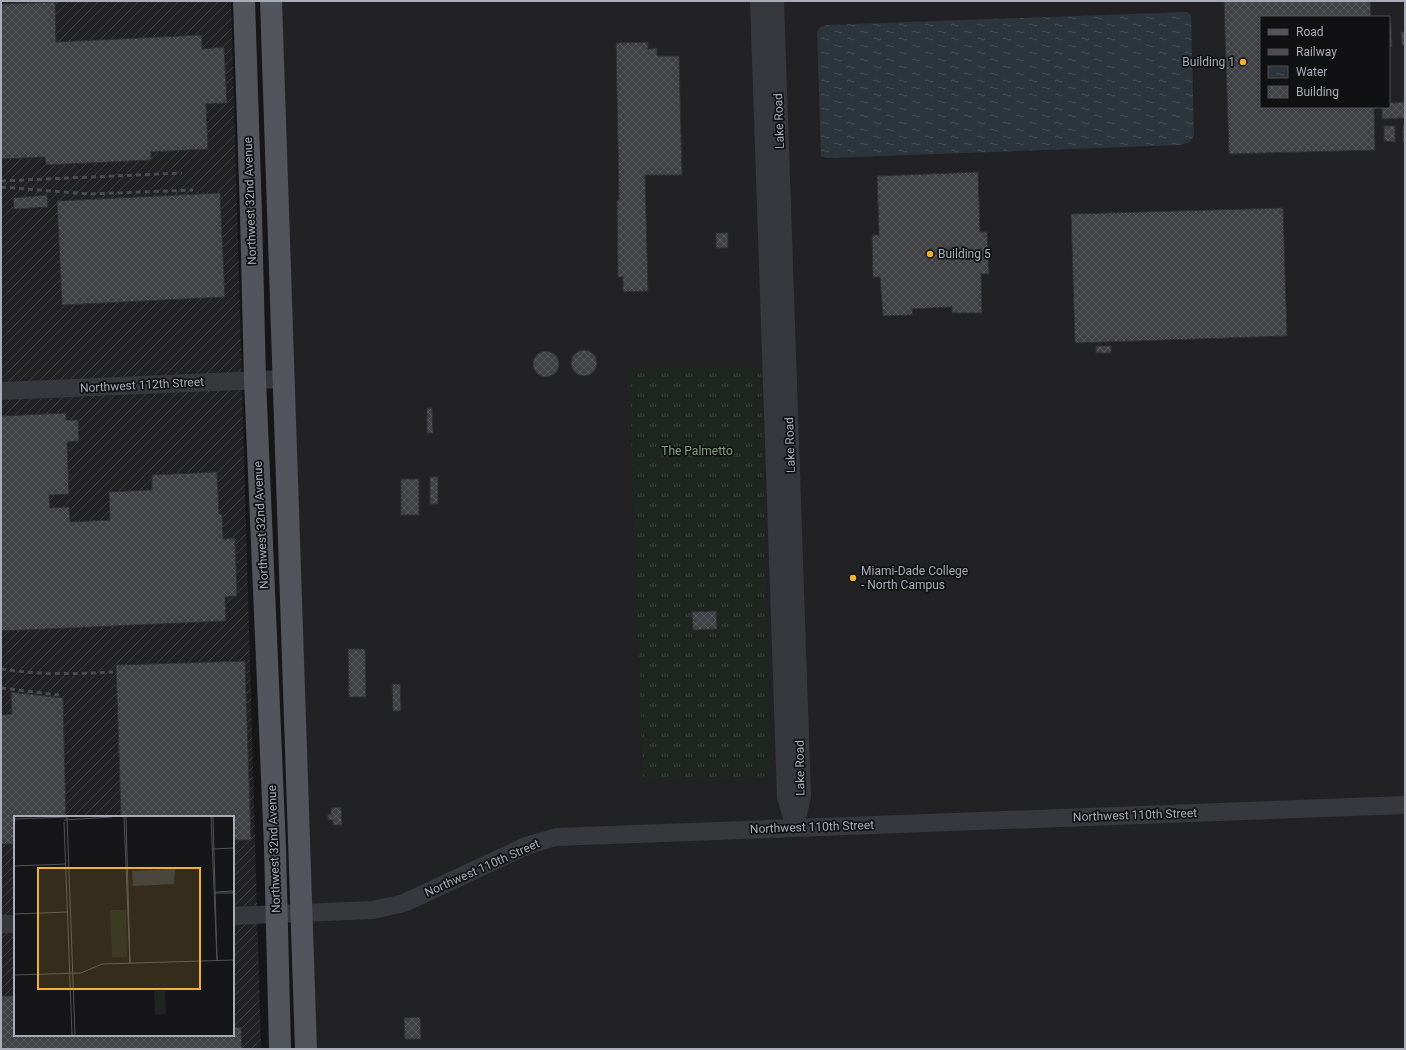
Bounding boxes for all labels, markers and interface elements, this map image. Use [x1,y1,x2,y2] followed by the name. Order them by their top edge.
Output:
[1260,16,1390,108] legend
[1296,25,1324,39] text: Road
[1296,45,1337,59] text: Railway
[1182,55,1235,69] place label: Building 1
[1238,57,1248,67] marker: Building 1
[1296,65,1327,79] text: Water
[1296,85,1339,99] text: Building
[771,93,787,149] street label: Lake Road
[241,137,259,265] street label: Northwest 32nd Avenue
[938,247,991,261] place label: Building 5
[925,249,935,259] marker: Building 5
[80,375,204,395] street label: Northwest 112th Street
[782,417,798,473] street label: Lake Road
[661,444,733,458] park label: The Palmetto
[251,461,271,589] street label: Northwest 32nd Avenue
[861,564,968,592] place label: Miami-Dade College - North Campus
[848,573,858,583] marker: Miami-Dade College - North Campus
[793,740,807,796] street label: Lake Road
[265,785,283,913] street label: Northwest 32nd Avenue
[1073,806,1197,824] street label: Northwest 110th Street
[14,816,234,1036] inset map
[750,818,874,836] street label: Northwest 110th Street
[422,836,542,900] street label: Northwest 110th Street

